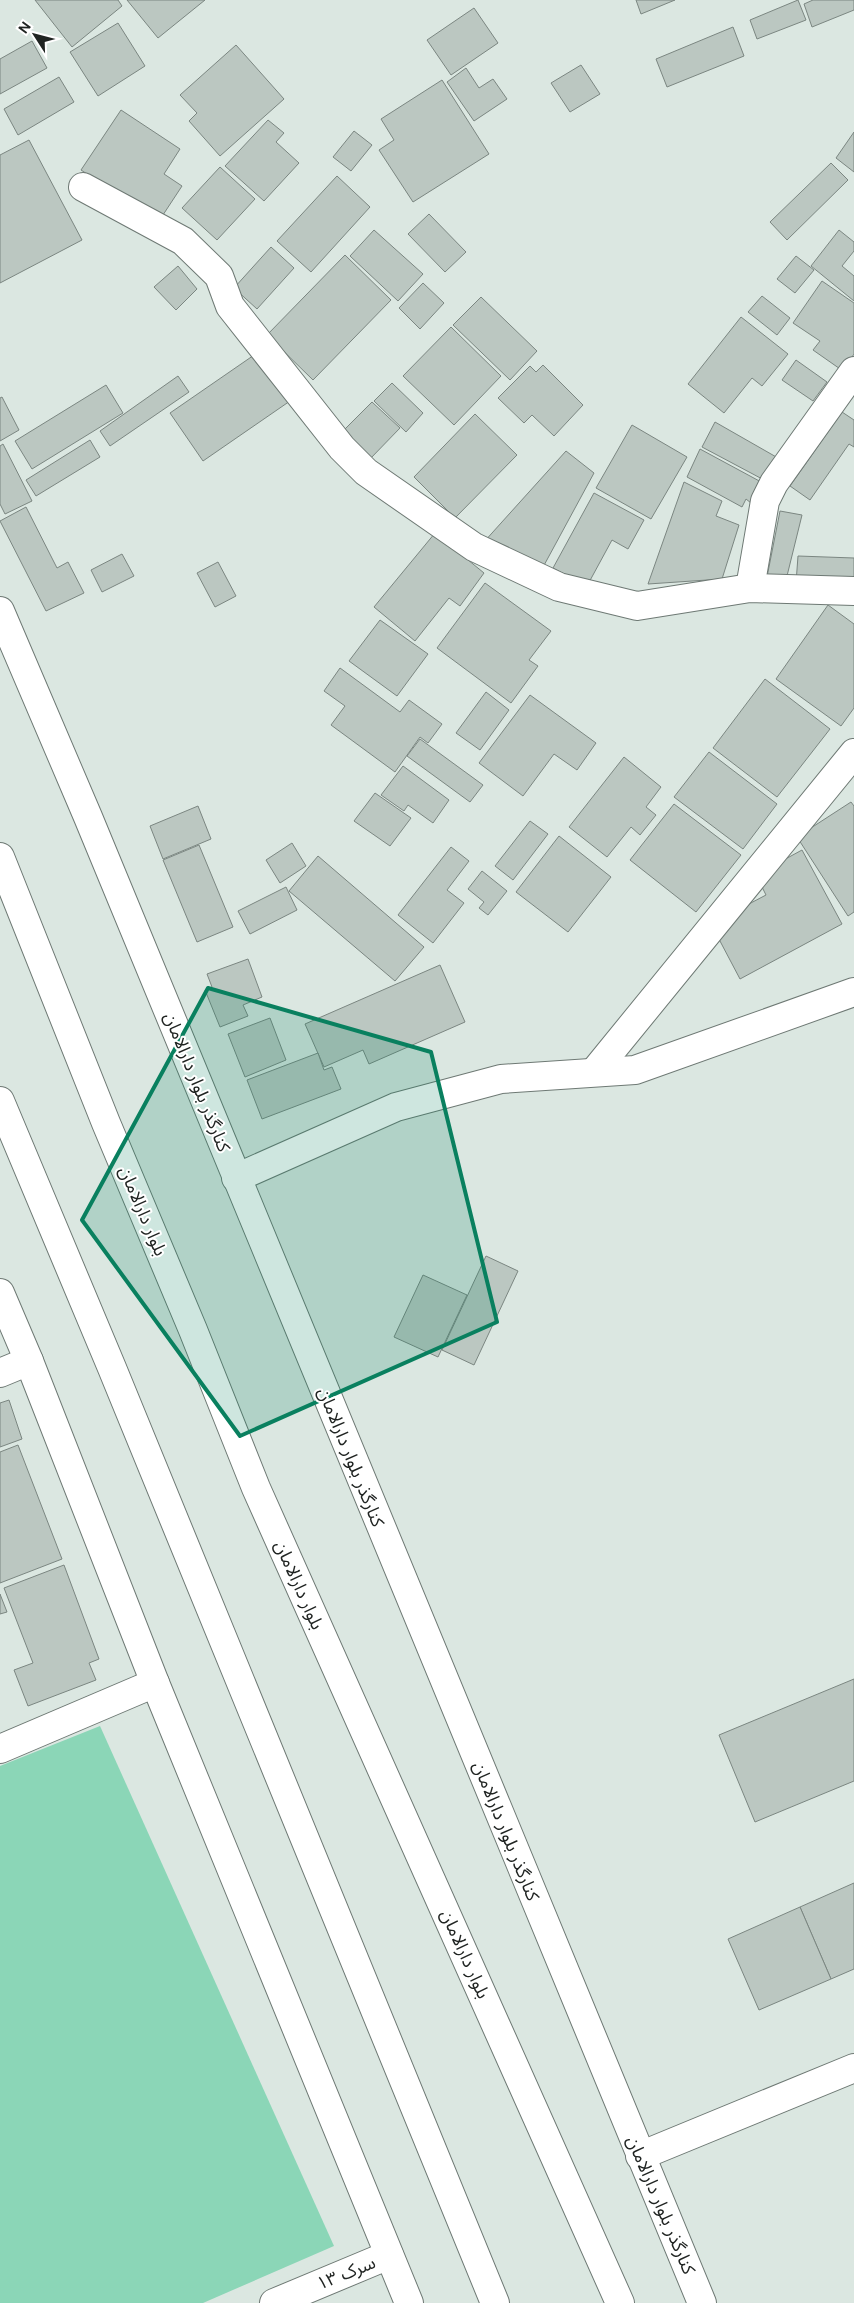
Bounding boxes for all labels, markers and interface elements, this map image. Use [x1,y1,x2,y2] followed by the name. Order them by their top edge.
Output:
[10,10,60,60] north arrow
[14,18,35,37] text: N
[158,1009,236,1156] street label: کنارگذر بلوار دارالامان
[113,1162,173,1260] street label: بلوار دارالامان
[312,1384,390,1531] street label: کنارگذر بلوار دارالامان
[269,1537,329,1633] street label: بلوار دارالامان
[467,1758,545,1905] street label: کنارگذر بلوار دارالامان
[435,1906,495,2002] street label: بلوار دارالامان
[621,2132,701,2278] street label: کنارگذر بلوار دارالامان
[313,2250,379,2296] street label: سرک ۱۳

